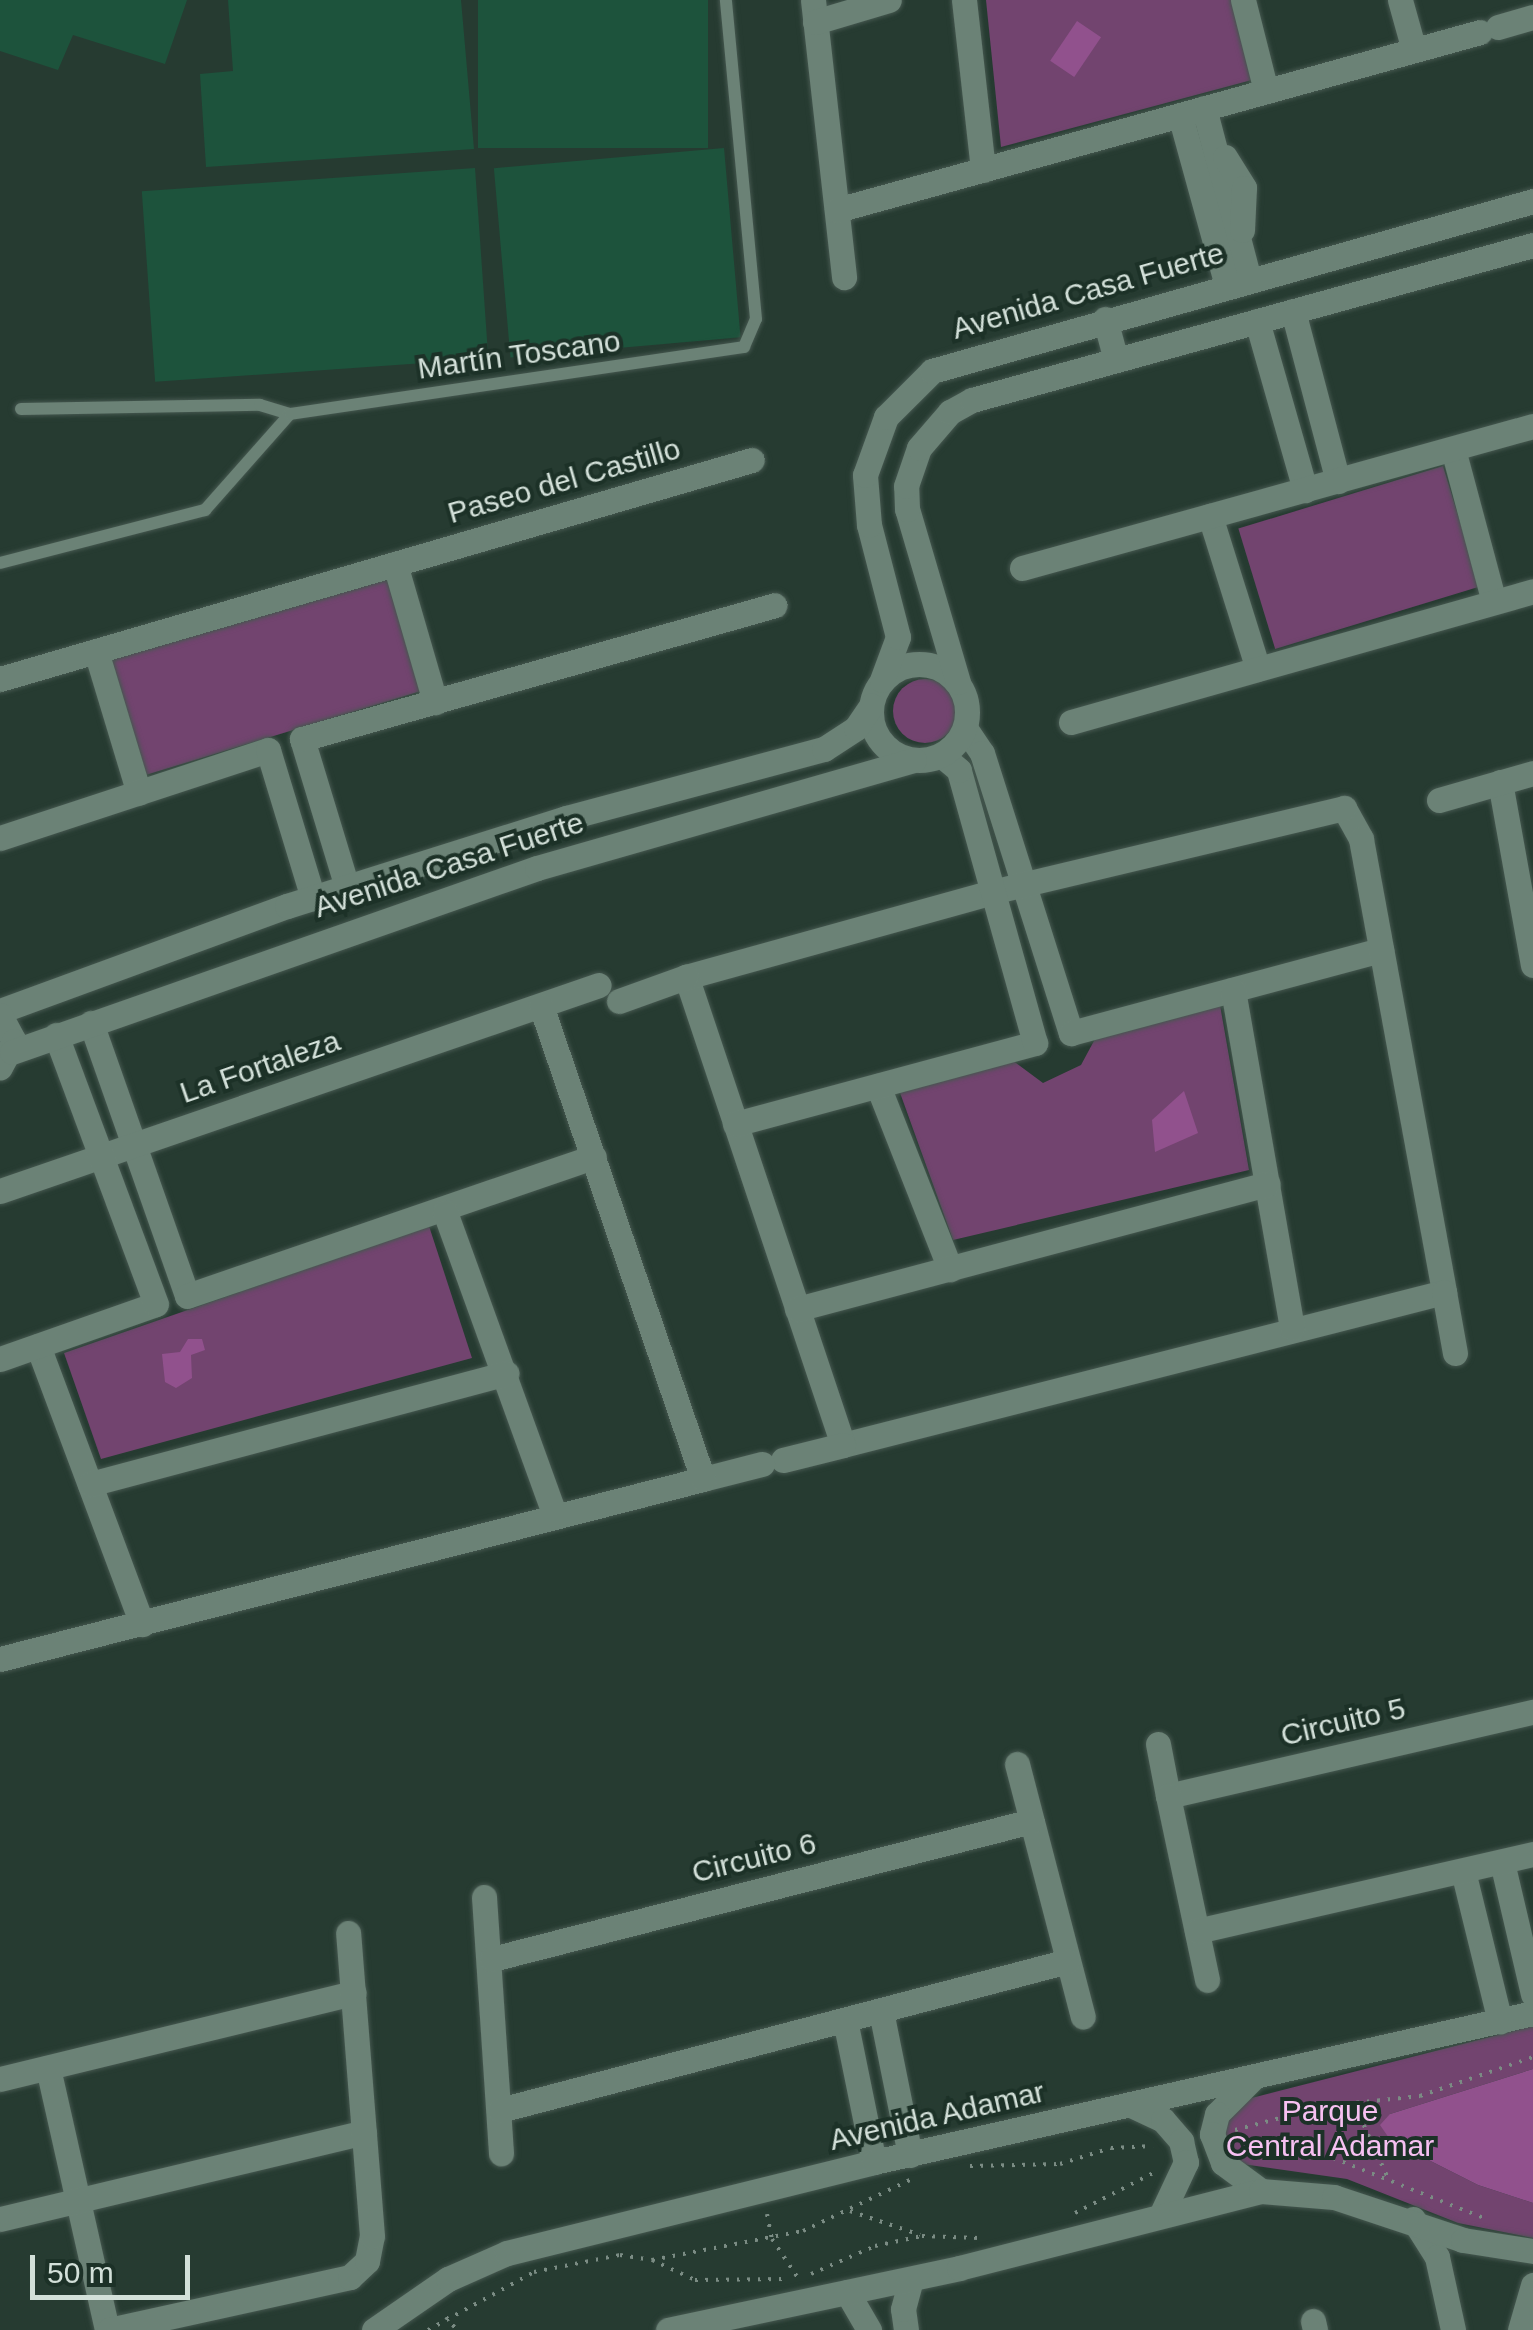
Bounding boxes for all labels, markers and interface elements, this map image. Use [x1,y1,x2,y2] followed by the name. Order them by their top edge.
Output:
[948,235,1228,347] street label: Avenida Casa Fuerte
[415,323,623,387] street label: Martín Toscano
[444,431,684,531] street label: Paseo del Castillo
[310,804,588,926] street label: Avenida Casa Fuerte
[175,1023,345,1111] street label: La Fortaleza
[1277,1690,1409,1754] street label: Circuito 5
[688,1825,820,1891] street label: Circuito 6
[825,2074,1049,2158] street label: Avenida Adamar
[1225,2093,1435,2164] park label: Parque Central Adamar
[35,2235,195,2297] scale bar
[47,2256,114,2289] text: 50 m

